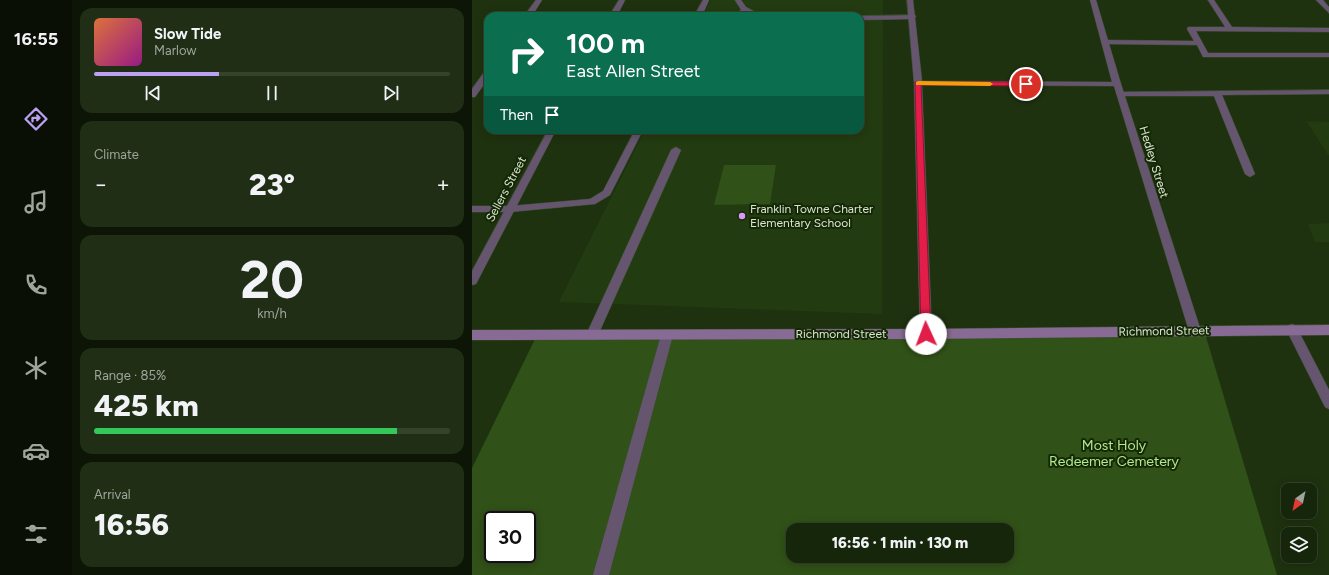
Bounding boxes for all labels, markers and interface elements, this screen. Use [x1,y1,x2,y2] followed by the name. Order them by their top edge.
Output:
[154,25,221,43] text: Slow Tide
[566,26,645,60] text: 100 m
[14,28,58,50] text: 16:55
[500,28,552,80] icon: right
[154,43,196,58] text: Marlow
[566,60,700,82] text: East Allen Street
[1009,67,1043,101] pin
[1015,73,1037,95] icon: arrive
[142,82,164,104] icon: previous
[261,82,283,104] icon: pause
[380,82,402,104] icon: next
[541,104,563,126] icon: arrive
[22,105,50,133] icon: directions
[500,106,533,124] text: Then
[1136,124,1172,200] street label: Hedley Street
[94,147,139,162] text: Climate
[483,154,529,224] street label: Sellers Street
[249,166,295,203] text: 23°
[94,171,108,198] text: −
[436,171,450,198] text: +
[22,188,50,216] icon: music
[750,202,873,230] place label: Franklin Towne Charter Elementary School
[737,211,747,221] marker: Franklin Towne Charter Elementary School
[240,249,304,311] text: 20
[22,271,50,299] icon: phone
[257,306,287,321] text: km/h
[905,313,947,355] position arrow
[1118,323,1210,339] street label: Richmond Street
[796,327,887,341] street label: Richmond Street
[22,354,50,382] icon: climate
[94,368,166,383] text: Range · 85%
[94,387,199,424] text: 425 km
[22,437,50,465] icon: car
[1049,437,1180,470] park label: Most Holy Redeemer Cemetery
[1281,483,1317,519] north arrow
[1281,483,1317,563] map controls
[94,487,131,502] text: Arrival
[94,506,169,543] text: 16:56
[484,511,536,563] speed limit sign: 30
[22,520,50,548] icon: filters
[1281,527,1317,563] button: layers
[832,534,968,552] text: 16:56 · 1 min · 130 m

